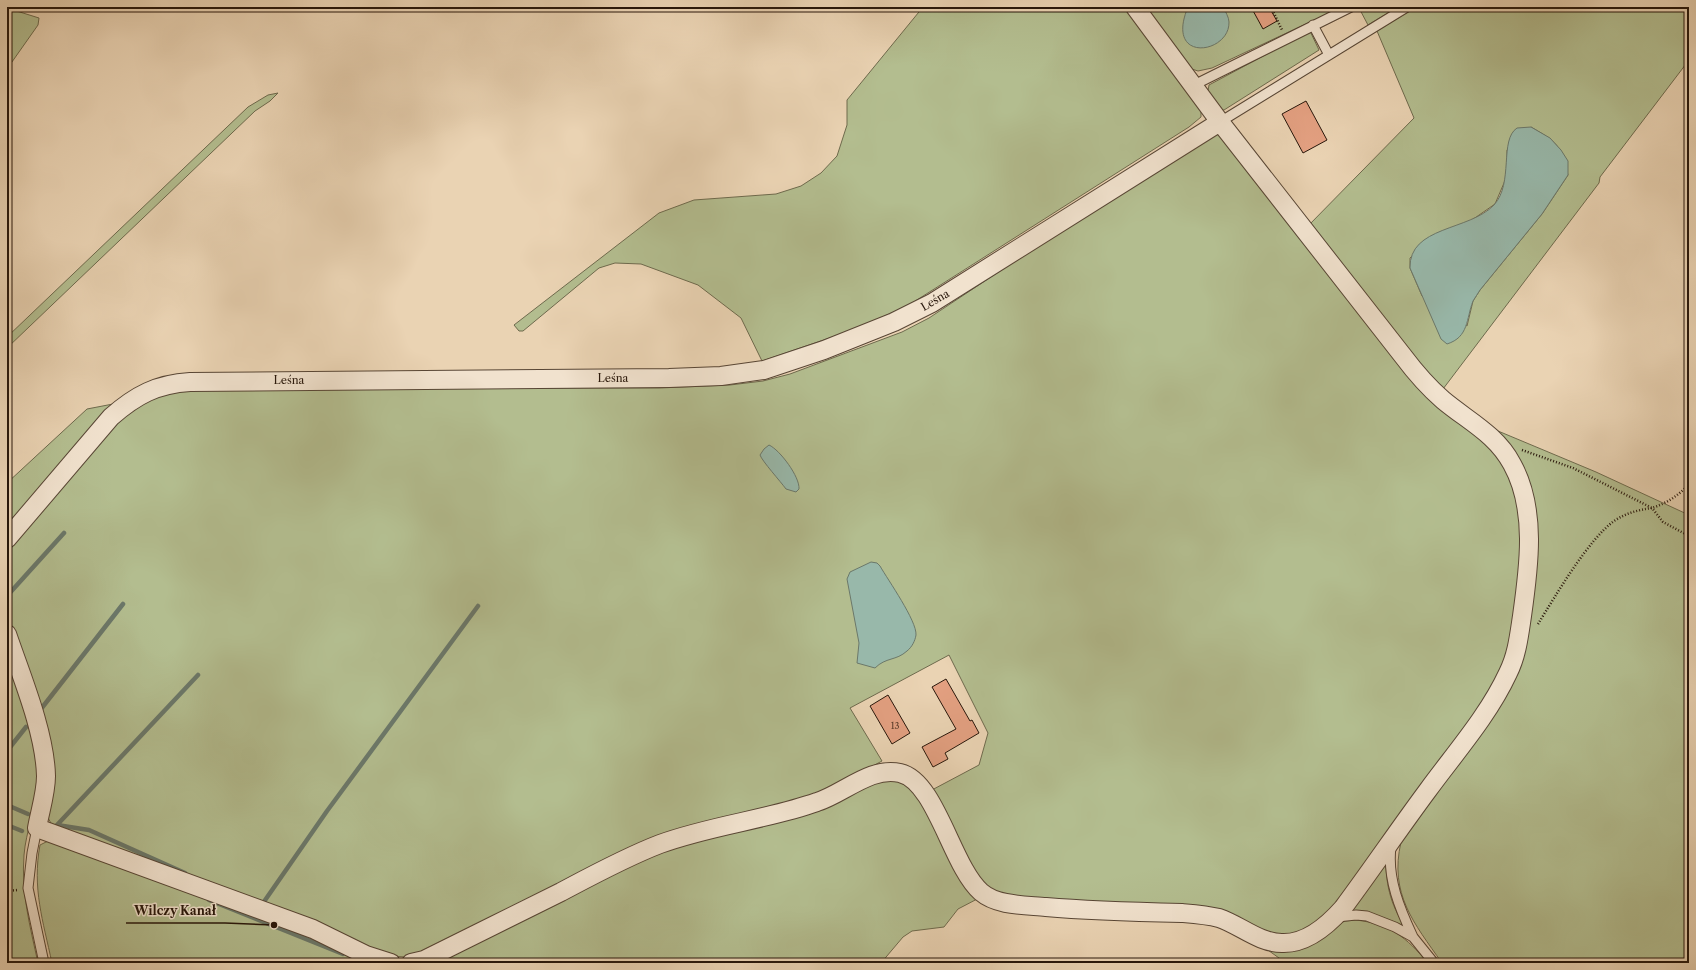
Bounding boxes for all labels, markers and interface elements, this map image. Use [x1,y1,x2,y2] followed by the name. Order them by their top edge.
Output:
[918,286,952,314] street label: Leśna
[598,371,629,385] street label: Leśna
[274,373,305,387] street label: Leśna
[891,720,899,731] house number: 13
[126,899,225,923] callout: Wilczy Kanał
[133,903,217,918] text: Wilczy Kanał

